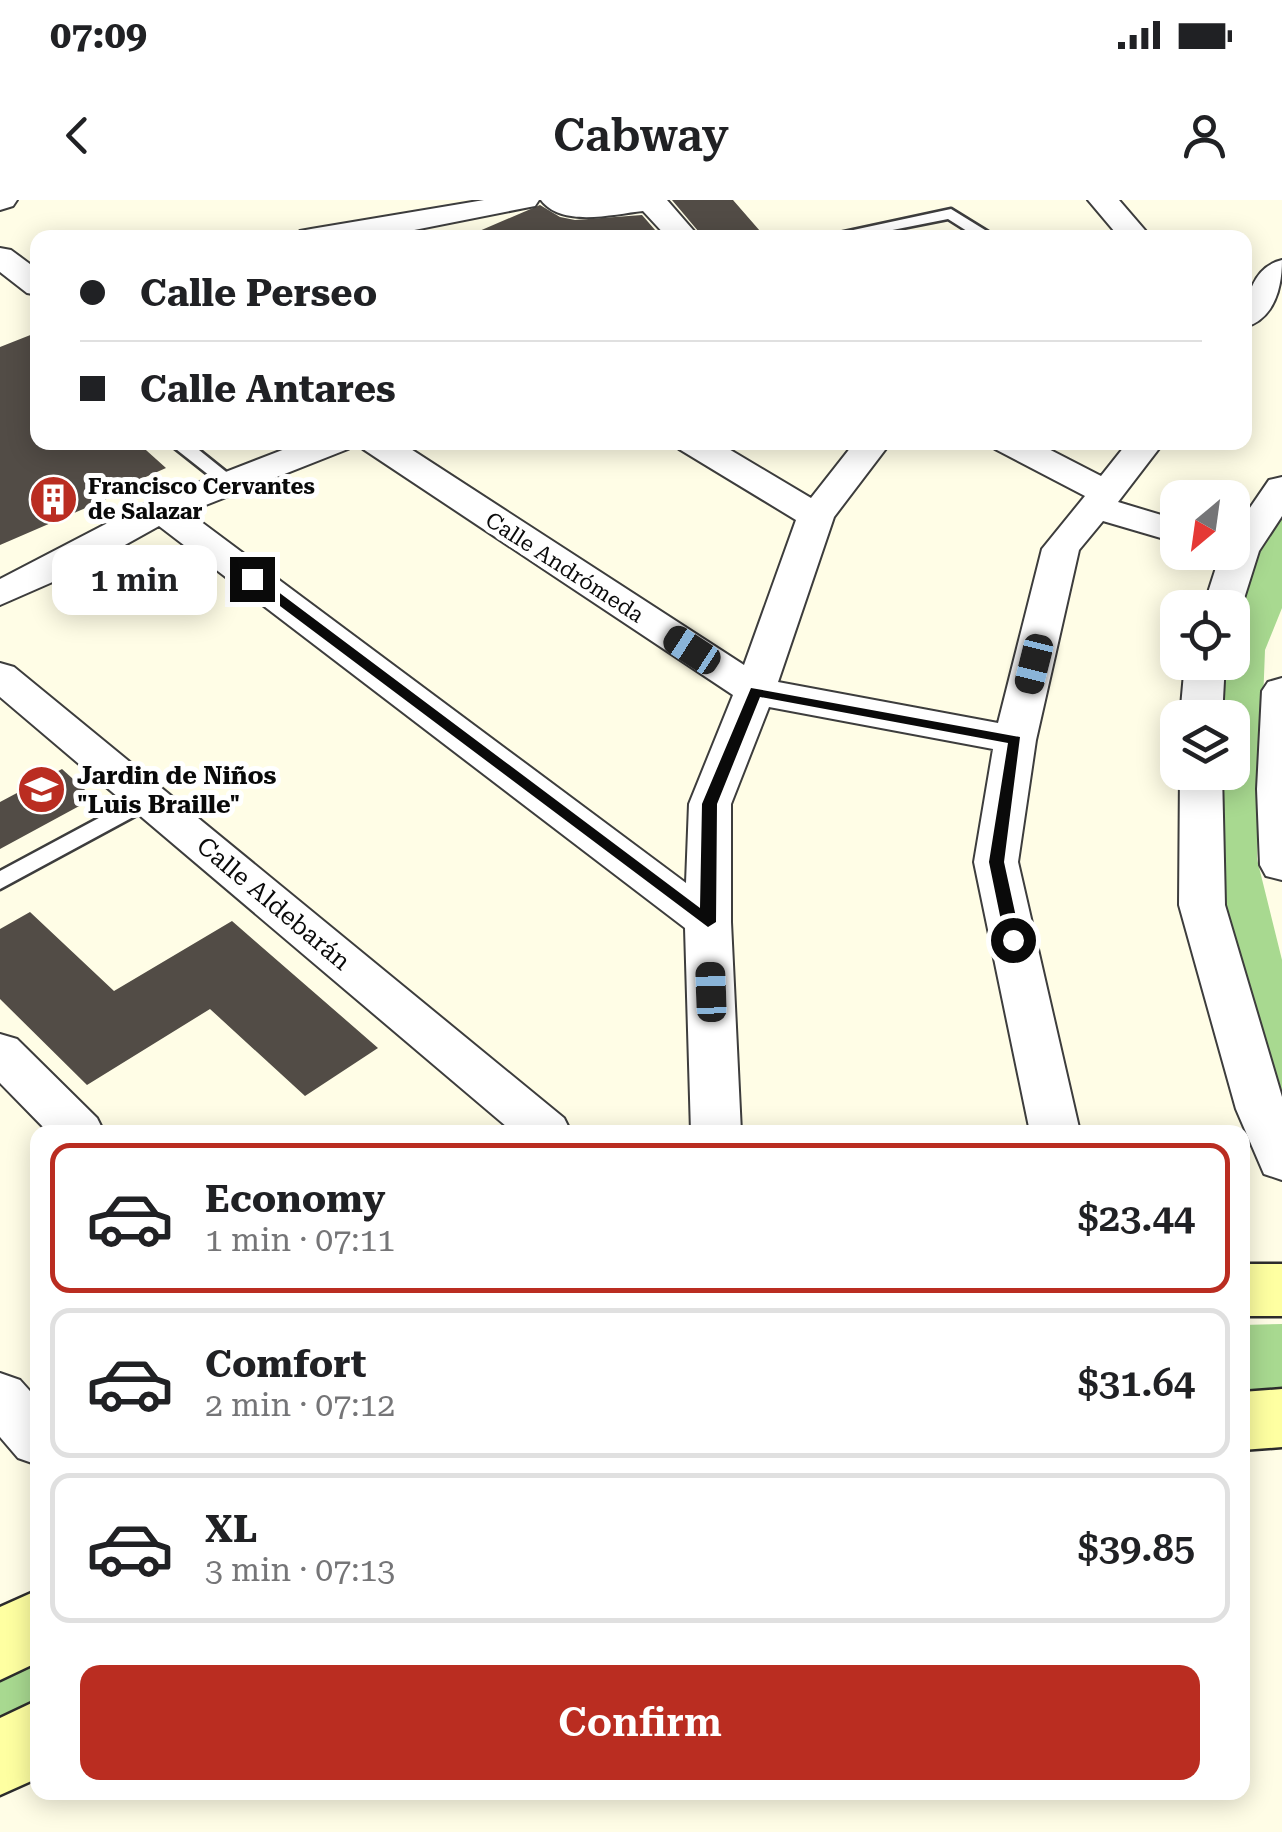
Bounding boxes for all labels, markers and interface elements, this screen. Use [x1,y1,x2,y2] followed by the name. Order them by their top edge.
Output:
[50,13,147,57] text: 07:09
[50,108,105,163] icon: back
[1177,108,1232,163] icon: person
[553,109,729,162] text: Cabway
[140,271,377,315] text: Calle Perseo
[140,367,396,411] text: Calle Antares
[27,473,79,525] building icon: Francisco Cervantes de Salazar
[88,474,315,524] place label: Francisco Cervantes de Salazar
[1160,480,1250,570] north arrow
[1160,480,1250,790] map controls
[481,507,648,628] street label: Calle Andrómeda
[52,544,217,614] callout: 1 min
[230,557,275,602] route end
[90,561,179,599] text: 1 min
[1160,590,1250,680] button: locate
[659,621,725,679] car
[1012,631,1056,697] car
[1160,700,1250,790] button: layers
[77,761,277,819] place label: Jardin de Niños "Luis Braille"
[16,763,68,815] school or university icon: Jardin de Niños "Luis Braille"
[191,831,356,976] street label: Calle Aldebarán
[991,918,1036,963] route start
[695,961,727,1023] car
[85,1173,175,1263] icon: car
[205,1177,385,1221] text: Economy
[1077,1196,1195,1240] text: $23.44
[205,1221,395,1259] text: 1 min · 07:11
[85,1338,175,1428] icon: car
[205,1342,366,1386] text: Comfort
[1077,1361,1195,1405] text: $31.64
[205,1386,395,1424] text: 2 min · 07:12
[85,1503,175,1593] icon: car
[205,1507,257,1551] text: XL
[1077,1526,1195,1570] text: $39.85
[205,1551,395,1589] text: 3 min · 07:13
[80,1665,1200,1780] button: Confirm

